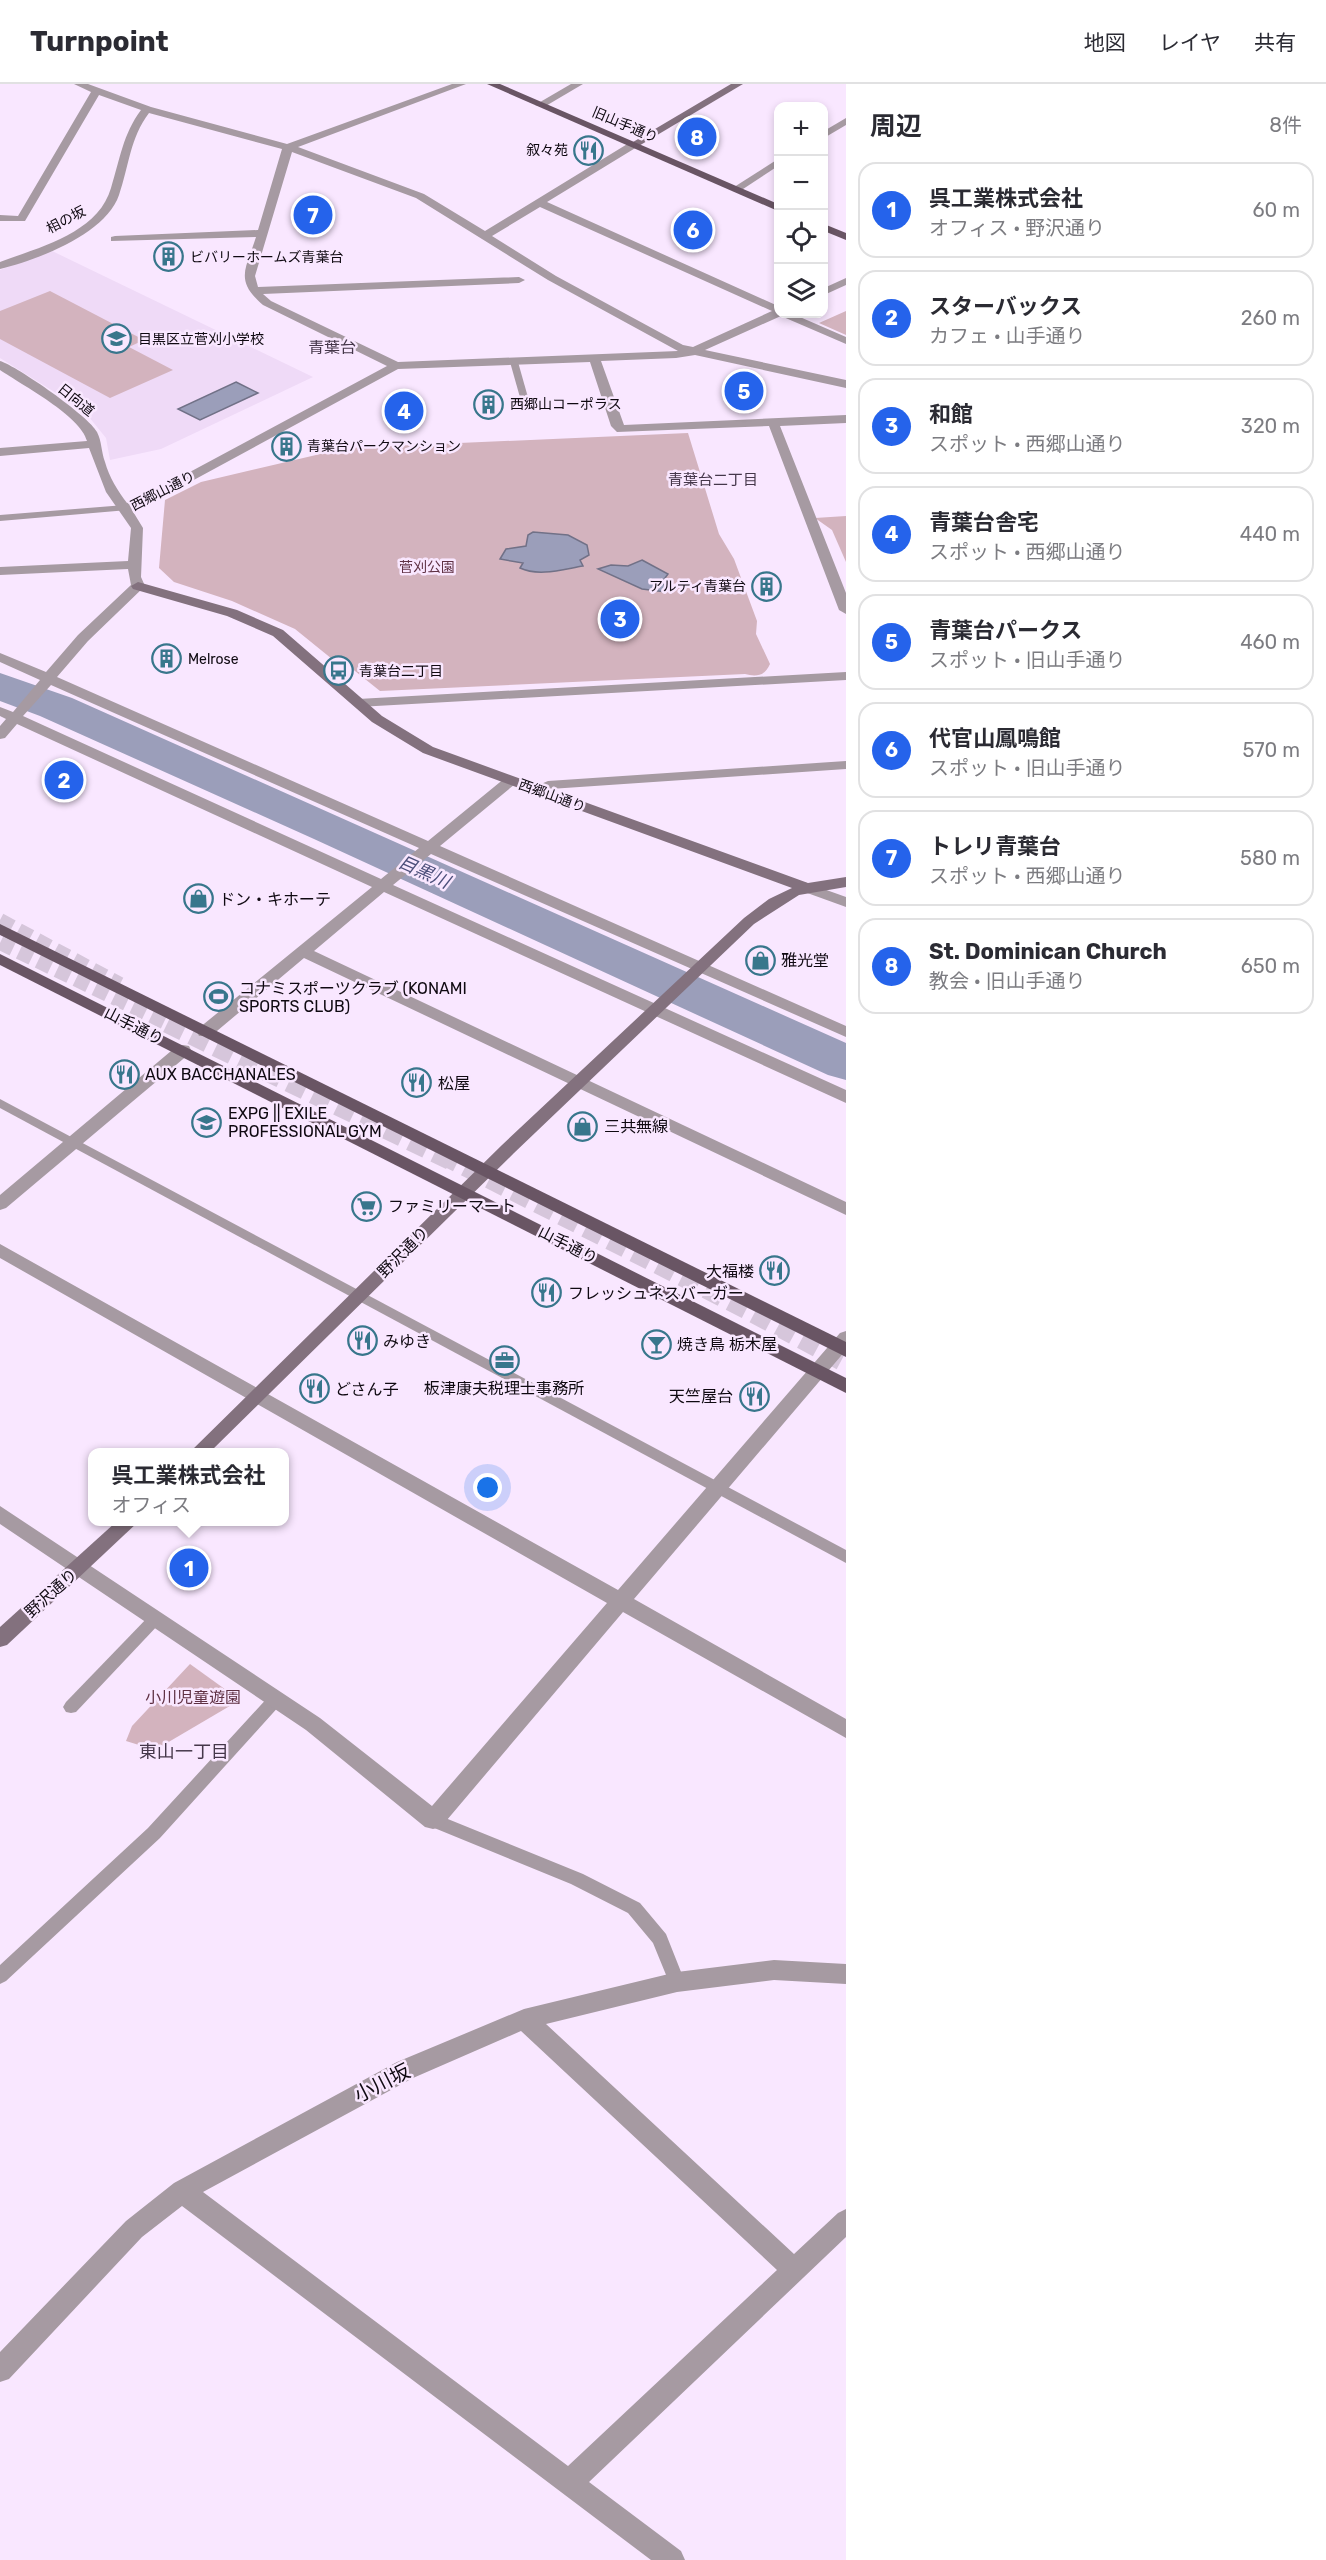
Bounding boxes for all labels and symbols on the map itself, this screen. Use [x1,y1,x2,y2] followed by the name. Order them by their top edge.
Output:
[589,104,661,146] street label: 旧山手通り
[678,115,716,160] pin: 8
[573,134,605,166] restaurant icon: 叙々苑
[526,142,568,159] place label: 叙々苑
[294,192,332,238] pin: 7
[43,203,89,237] street label: 相の坂
[674,208,712,252] pin: 6
[153,241,185,273] building icon: ビバリーホームズ青葉台
[190,249,344,266] place label: ビバリーホームズ青葉台
[101,323,133,355] school or university icon: 目黒区立菅刈小学校
[138,331,264,348] place label: 目黒区立菅刈小学校
[308,338,356,357] district label: 青葉台
[724,368,764,414] pin: 5
[54,380,98,420] street label: 日向道
[384,388,424,434] pin: 4
[473,388,505,420] building icon: 西郷山コーポラス
[510,396,622,413] place label: 西郷山コーポラス
[270,430,302,462] building icon: 青葉台パークマンション
[307,438,461,455] place label: 青葉台パークマンション
[128,468,198,514] street label: 西郷山通り
[668,471,758,489] district label: 青葉台二丁目
[399,559,455,576] park label: 菅刈公園
[751,570,783,602] building icon: アルティ青葉台
[649,578,746,595] place label: アルティ青葉台
[600,596,640,642] pin: 3
[151,643,183,675] building icon: Melrose
[188,651,239,668] place label: Melrose
[322,655,354,687] bus stop icon: 青葉台二丁目
[359,663,443,680] place label: 青葉台二丁目
[44,758,84,802] pin: 2
[516,776,588,816] street label: 西郷山通り
[395,851,455,894] water label: 目黒川
[182,883,214,915] shop icon: ドン・キホーテ
[219,890,331,909] place label: ドン・キホーテ
[744,944,776,976] shop icon: 雅光堂
[781,951,829,970] place label: 雅光堂
[239,979,467,1016] place label: コナミスポーツクラブ (KONAMI SPORTS CLUB)
[202,981,234,1013] sports icon: コナミスポーツクラブ (KONAMI SPORTS CLUB)
[101,1003,167,1049] street label: 山手通り
[108,1058,140,1090] restaurant icon: AUX BACCHANALES
[145,1065,296,1084] place label: AUX BACCHANALES
[401,1067,433,1099] restaurant icon: 松屋
[438,1074,470,1093] place label: 松屋
[228,1103,382,1141] place label: EXPG || EXILE PROFESSIONAL GYM
[191,1106,223,1138] school or university icon: EXPG || EXILE PROFESSIONAL GYM
[567,1110,599,1142] shop icon: 三共無線
[604,1117,668,1136] place label: 三共無線
[351,1190,383,1222] supermarket icon: ファミリーマート
[388,1197,516,1216] place label: ファミリーマート
[535,1222,601,1268] street label: 山手通り
[374,1223,432,1281] street label: 野沢通り
[759,1255,791,1287] restaurant icon: 大福楼
[706,1262,754,1281] place label: 大福楼
[531,1277,563,1309] restaurant icon: フレッシュネスバーガー
[568,1284,744,1303] place label: フレッシュネスバーガー
[346,1325,378,1357] restaurant icon: みゆき
[640,1328,672,1360] bar icon: 焼き鳥 栃木屋
[383,1332,431,1351] place label: みゆき
[677,1335,777,1354] place label: 焼き鳥 栃木屋
[488,1344,520,1376] office icon: 板津康夫税理士事務所
[298,1373,330,1405] restaurant icon: どさん子
[424,1379,584,1398] place label: 板津康夫税理士事務所
[335,1380,399,1399] place label: どさん子
[738,1380,770,1412] restaurant icon: 天竺屋台
[669,1387,733,1406] place label: 天竺屋台
[473,1473,502,1502] your location
[170,1546,208,1590] pin: 1
[21,1565,81,1621] street label: 野沢通り
[145,1688,241,1707] park label: 小川児童遊園
[139,1741,229,1763] district label: 東山一丁目
[350,2059,414,2107] street label: 小川坂

